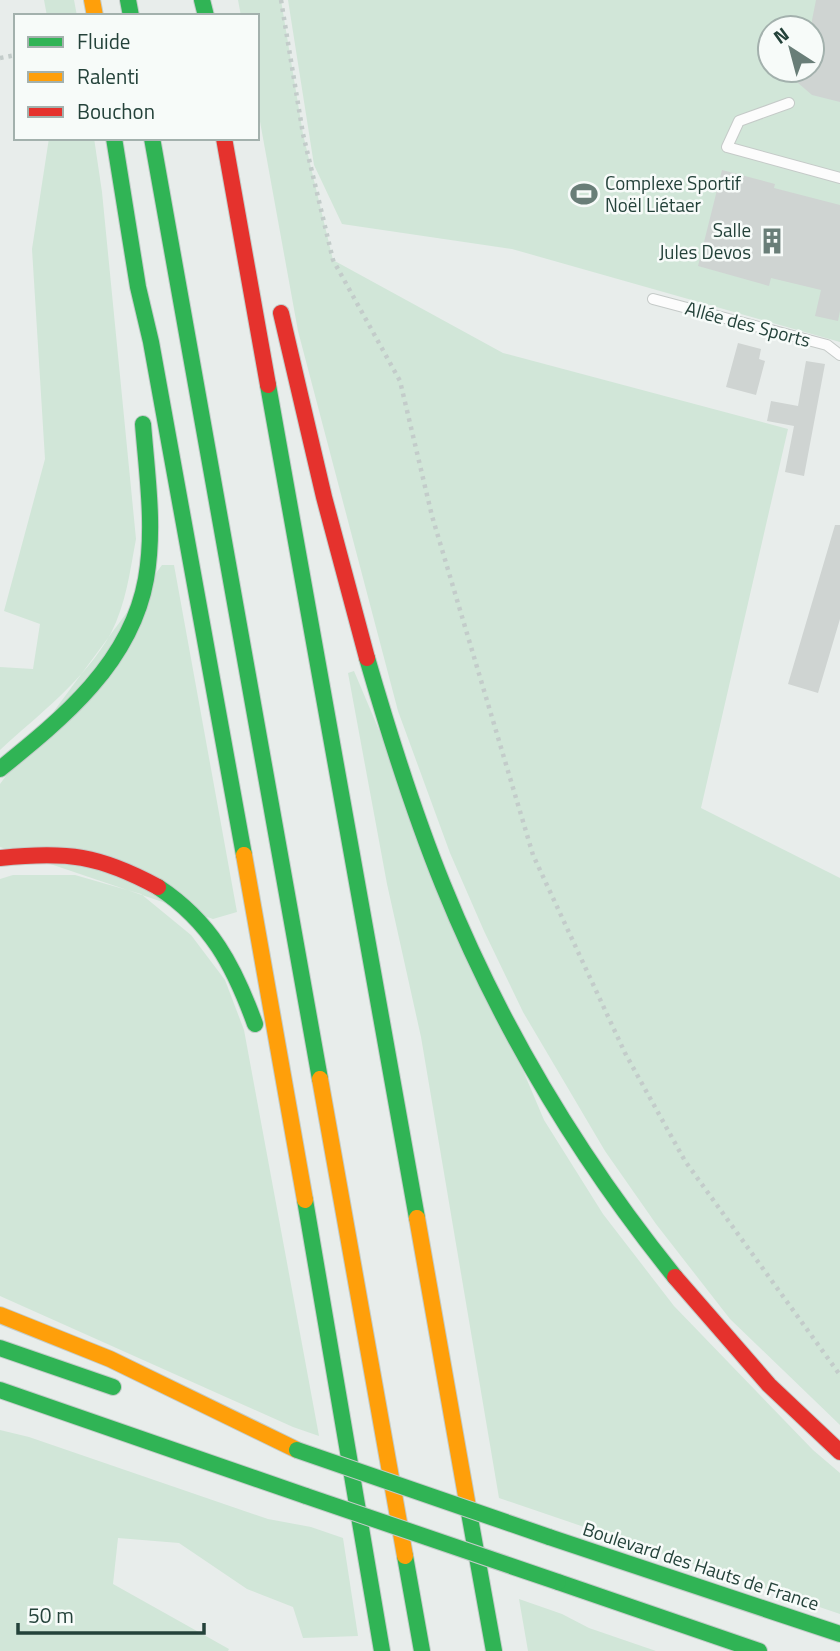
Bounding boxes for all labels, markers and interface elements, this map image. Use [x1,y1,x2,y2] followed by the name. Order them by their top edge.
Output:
[14,14,259,140] legend
[756,14,826,84] north arrow
[767,19,795,50] text: N
[77,25,130,57] text: Fluide
[77,60,139,92] text: Ralenti
[77,95,155,127] text: Bouchon
[605,168,742,219] place label: Complexe Sportif Noël Liétaer
[569,179,599,209] sports icon: Complexe Sportif Noël Liétaer
[659,215,751,266] place label: Salle Jules Devos
[757,226,787,256] building icon: Salle Jules Devos
[682,293,814,354] street label: Allée des Sports
[579,1514,823,1617] street label: Boulevard des Hauts de France
[18,1592,203,1636] scale bar
[28,1599,74,1631] text: 50 m

